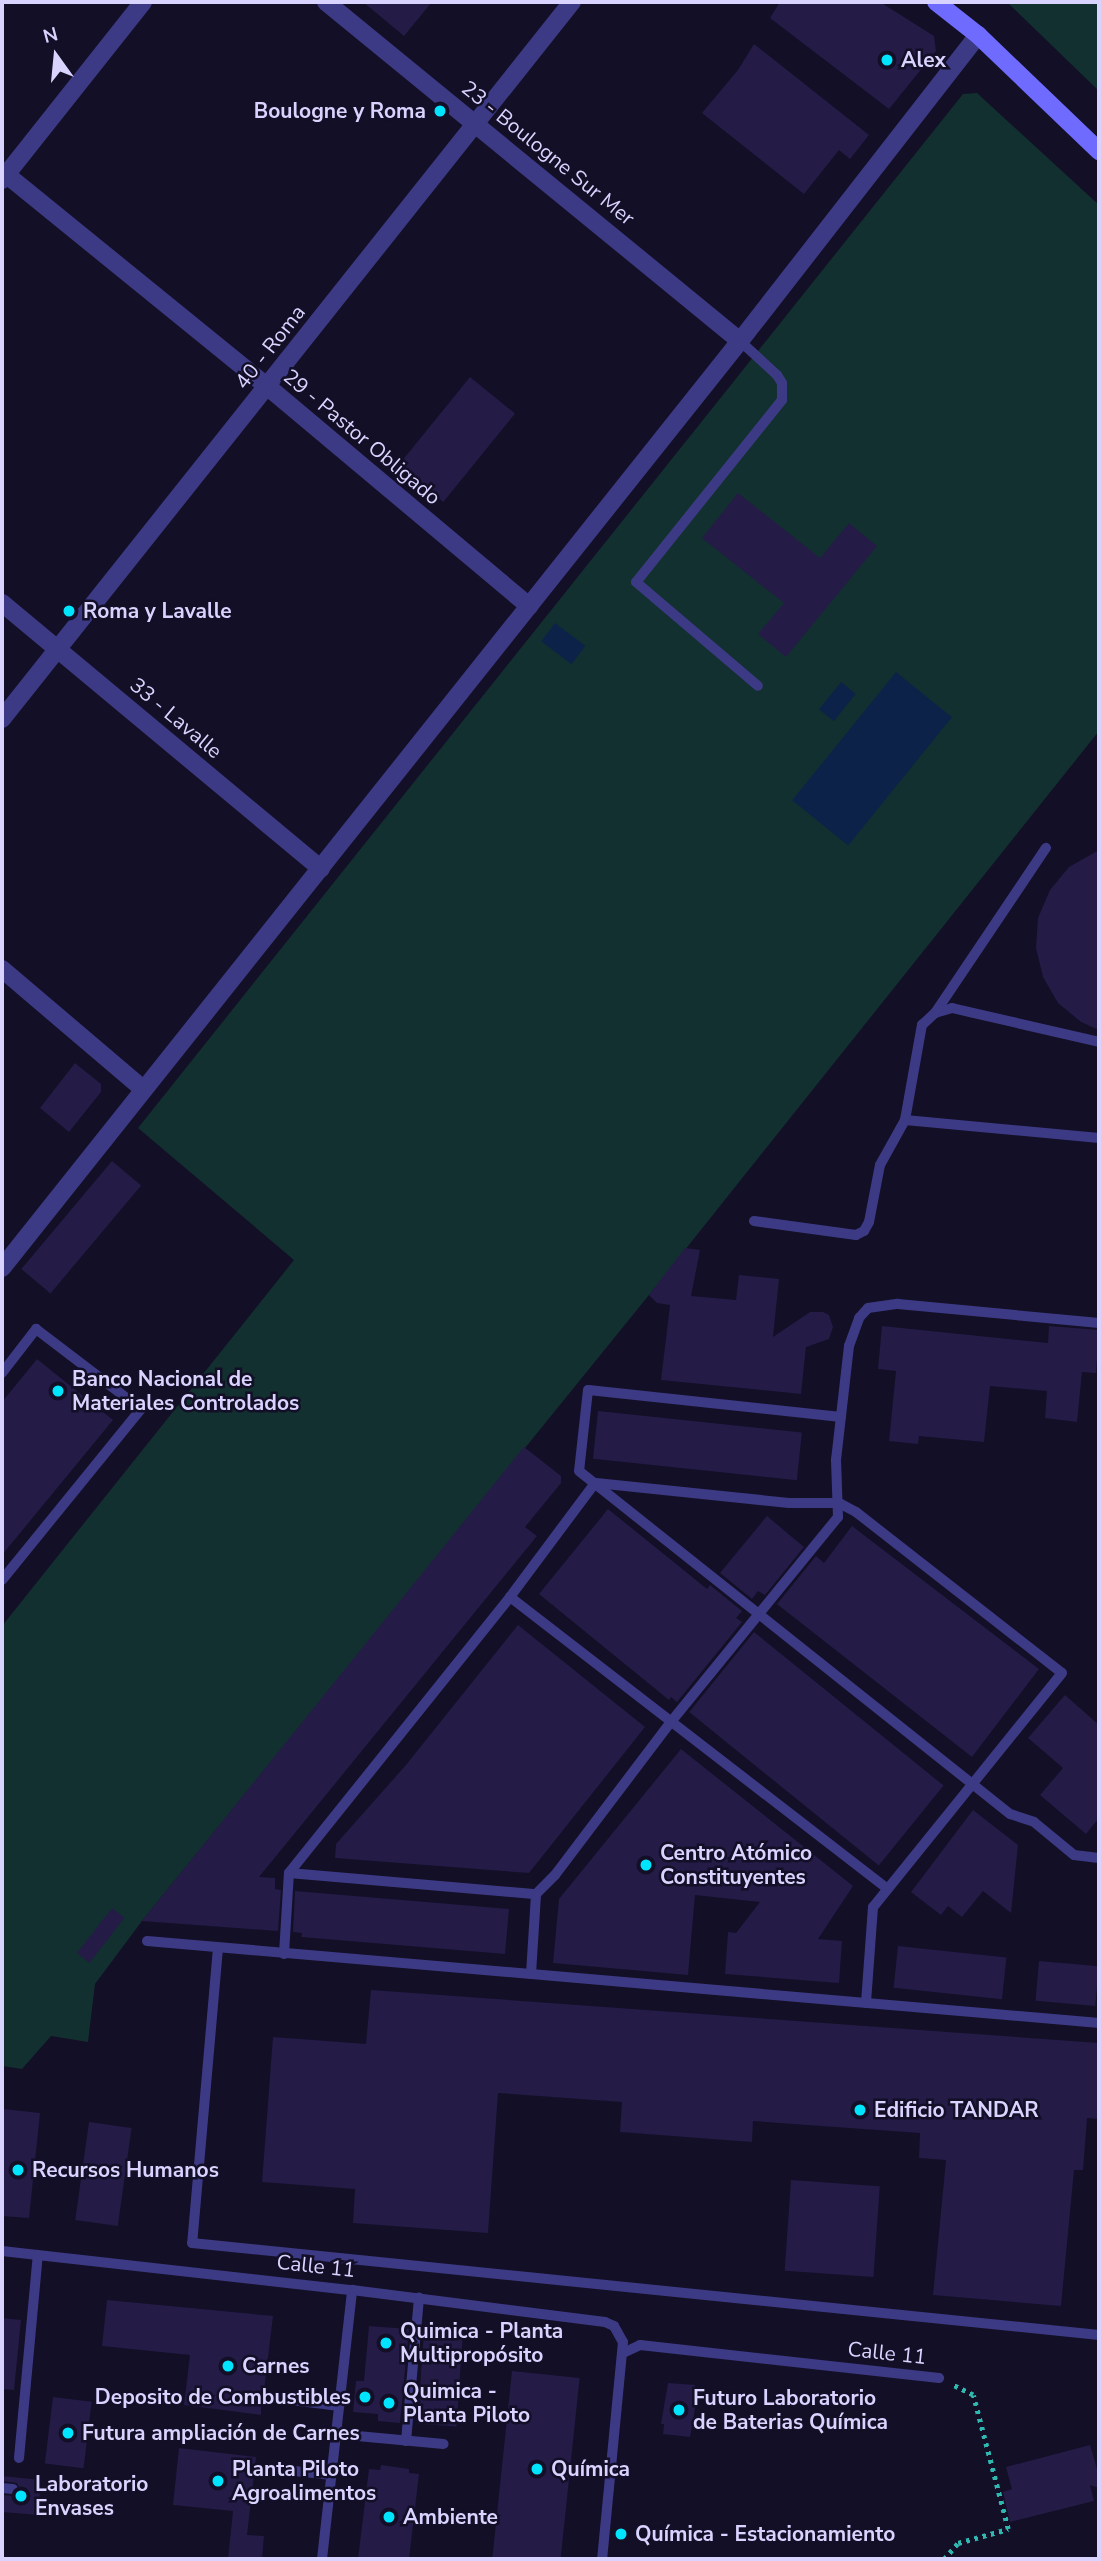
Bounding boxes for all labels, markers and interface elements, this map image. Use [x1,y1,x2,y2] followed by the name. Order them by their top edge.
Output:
[21,21,91,91] north arrow
[40,21,61,50] text: N
[901,47,946,73] place label: Alex
[879,52,895,68] marker: Alex
[456,75,640,231] street label: 23 - Boulogne Sur Mer
[254,98,426,124] place label: Boulogne y Roma
[432,103,448,119] marker: Boulogne y Roma
[229,300,311,394] street label: 40 - Roma
[278,364,446,510] street label: 29 - Pastor Obligado
[83,598,232,624] place label: Roma y Lavalle
[61,603,77,619] marker: Roma y Lavalle
[125,672,227,764] street label: 33 - Lavalle
[72,1366,299,1416] place label: Banco Nacional de Materiales Controlados
[50,1383,66,1399] marker: Banco Nacional de Materiales Controlados
[660,1840,812,1890] place label: Centro Atómico Constituyentes
[638,1857,654,1873] marker: Centro Atómico Constituyentes
[874,2097,1039,2123] place label: Edificio TANDAR
[852,2102,868,2118] marker: Edificio TANDAR
[32,2157,219,2183] place label: Recursos Humanos
[10,2162,26,2178] marker: Recursos Humanos
[275,2249,357,2283] street label: Calle 11
[400,2318,563,2368] place label: Quimica - Planta Multipropósito
[378,2335,394,2351] marker: Quimica - Planta Multipropósito
[846,2336,928,2370] street label: Calle 11
[242,2353,310,2379] place label: Carnes
[220,2358,236,2374] marker: Carnes
[403,2378,530,2428] place label: Quimica - Planta Piloto
[95,2384,351,2410] place label: Deposito de Combustibles
[693,2385,888,2435] place label: Futuro Laboratorio de Baterias Química
[357,2389,373,2405] marker: Deposito de Combustibles
[381,2395,397,2411] marker: Quimica - Planta Piloto
[671,2402,687,2418] marker: Futuro Laboratorio de Baterias Química
[82,2420,360,2446] place label: Futura ampliación de Carnes
[60,2425,76,2441] marker: Futura ampliación de Carnes
[232,2456,376,2506] place label: Planta Piloto Agroalimentos
[551,2456,630,2482] place label: Química
[529,2461,545,2477] marker: Química
[35,2471,148,2521] place label: Laboratorio Envases
[210,2473,226,2489] marker: Planta Piloto Agroalimentos
[13,2488,29,2504] marker: Laboratorio Envases
[403,2504,498,2530] place label: Ambiente
[381,2509,397,2525] marker: Ambiente
[635,2521,895,2547] place label: Química - Estacionamiento
[613,2526,629,2542] marker: Química - Estacionamiento

